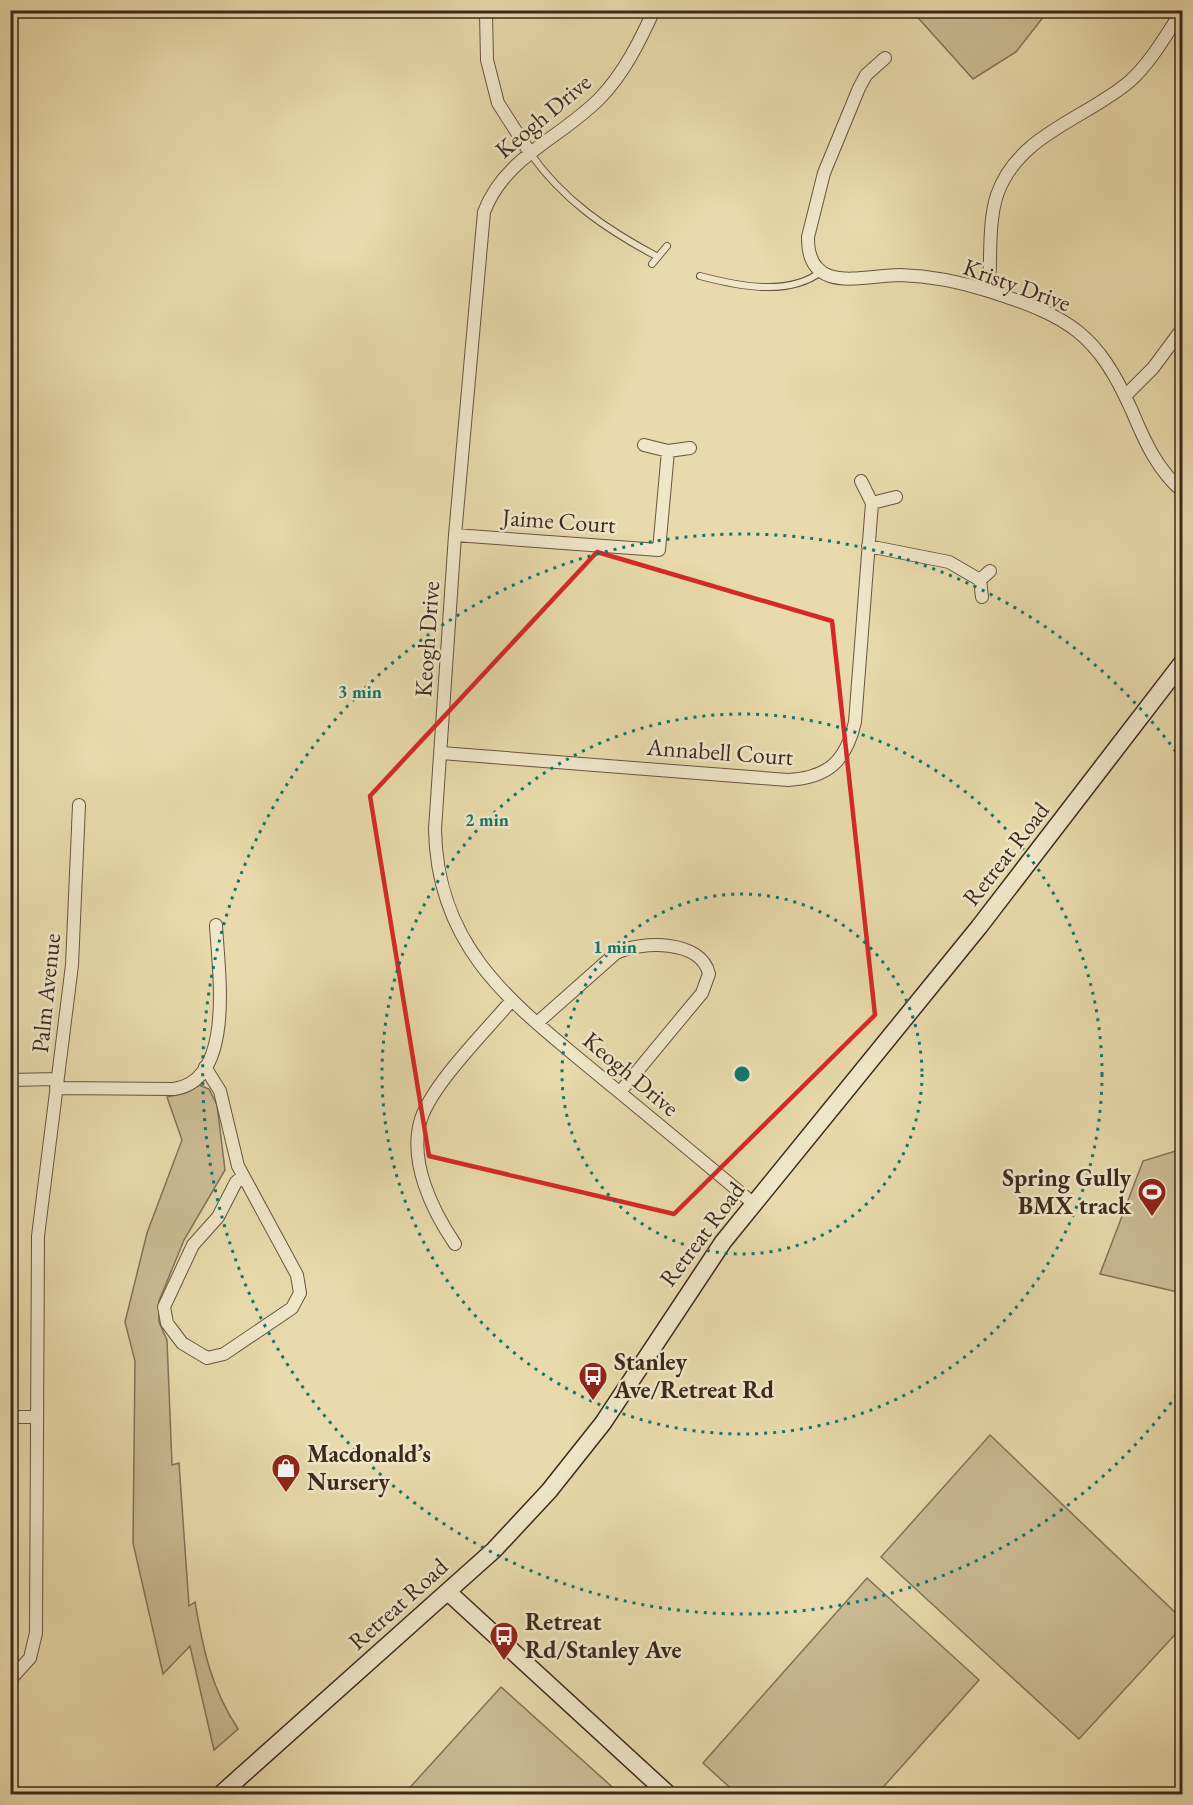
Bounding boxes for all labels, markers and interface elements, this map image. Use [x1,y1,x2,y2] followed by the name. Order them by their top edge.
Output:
[488,66,597,165] street label: Keogh Drive
[959,251,1075,318] street label: Kristy Drive
[499,501,617,540] street label: Jaime Court
[407,580,446,698] street label: Keogh Drive
[338,680,382,703] text: 3 min
[645,731,795,772] street label: Annabell Court
[955,795,1056,912] street label: Retreat Road
[465,808,509,831] text: 2 min
[24,932,67,1054] street label: Palm Avenue
[593,935,637,958] text: 1 min
[577,1024,686,1123] street label: Keogh Drive
[732,1064,752,1084] centre of rings
[1002,1162,1132,1221] place label: Spring Gully BMX track
[652,1174,752,1292] street label: Retreat Road
[1136,1176,1168,1218] sports icon: Spring Gully BMX track
[613,1346,775,1405] place label: Stanley Ave/Retreat Rd
[577,1360,609,1402] bus stop icon: Stanley Ave/Retreat Rd
[307,1438,431,1498] place label: Macdonald’s Nursery
[270,1452,302,1494] shop icon: Macdonald’s Nursery
[341,1550,455,1656] street label: Retreat Road
[525,1606,682,1666] place label: Retreat Rd/Stanley Ave
[488,1620,520,1662] bus stop icon: Retreat Rd/Stanley Ave

